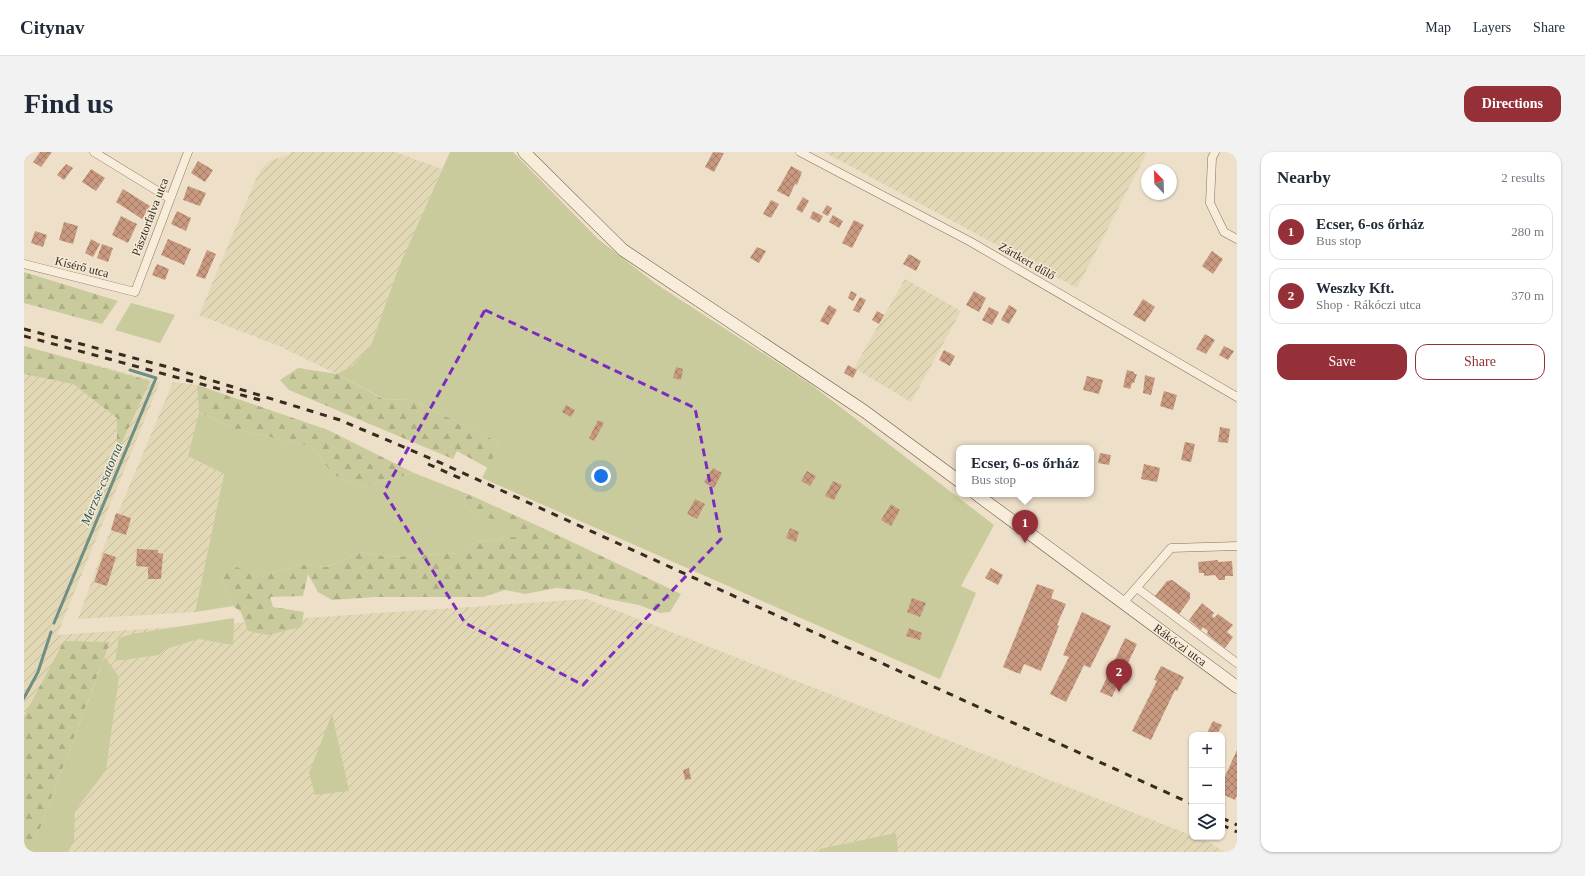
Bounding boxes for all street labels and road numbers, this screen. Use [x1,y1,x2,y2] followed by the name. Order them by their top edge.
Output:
[129,175,172,258] street label: Pásztorfalva utca
[996,239,1058,283] street label: Zártkert dűlő
[54,254,111,281] street label: Kísérő utca
[1151,621,1210,670] street label: Rákóczi utca

